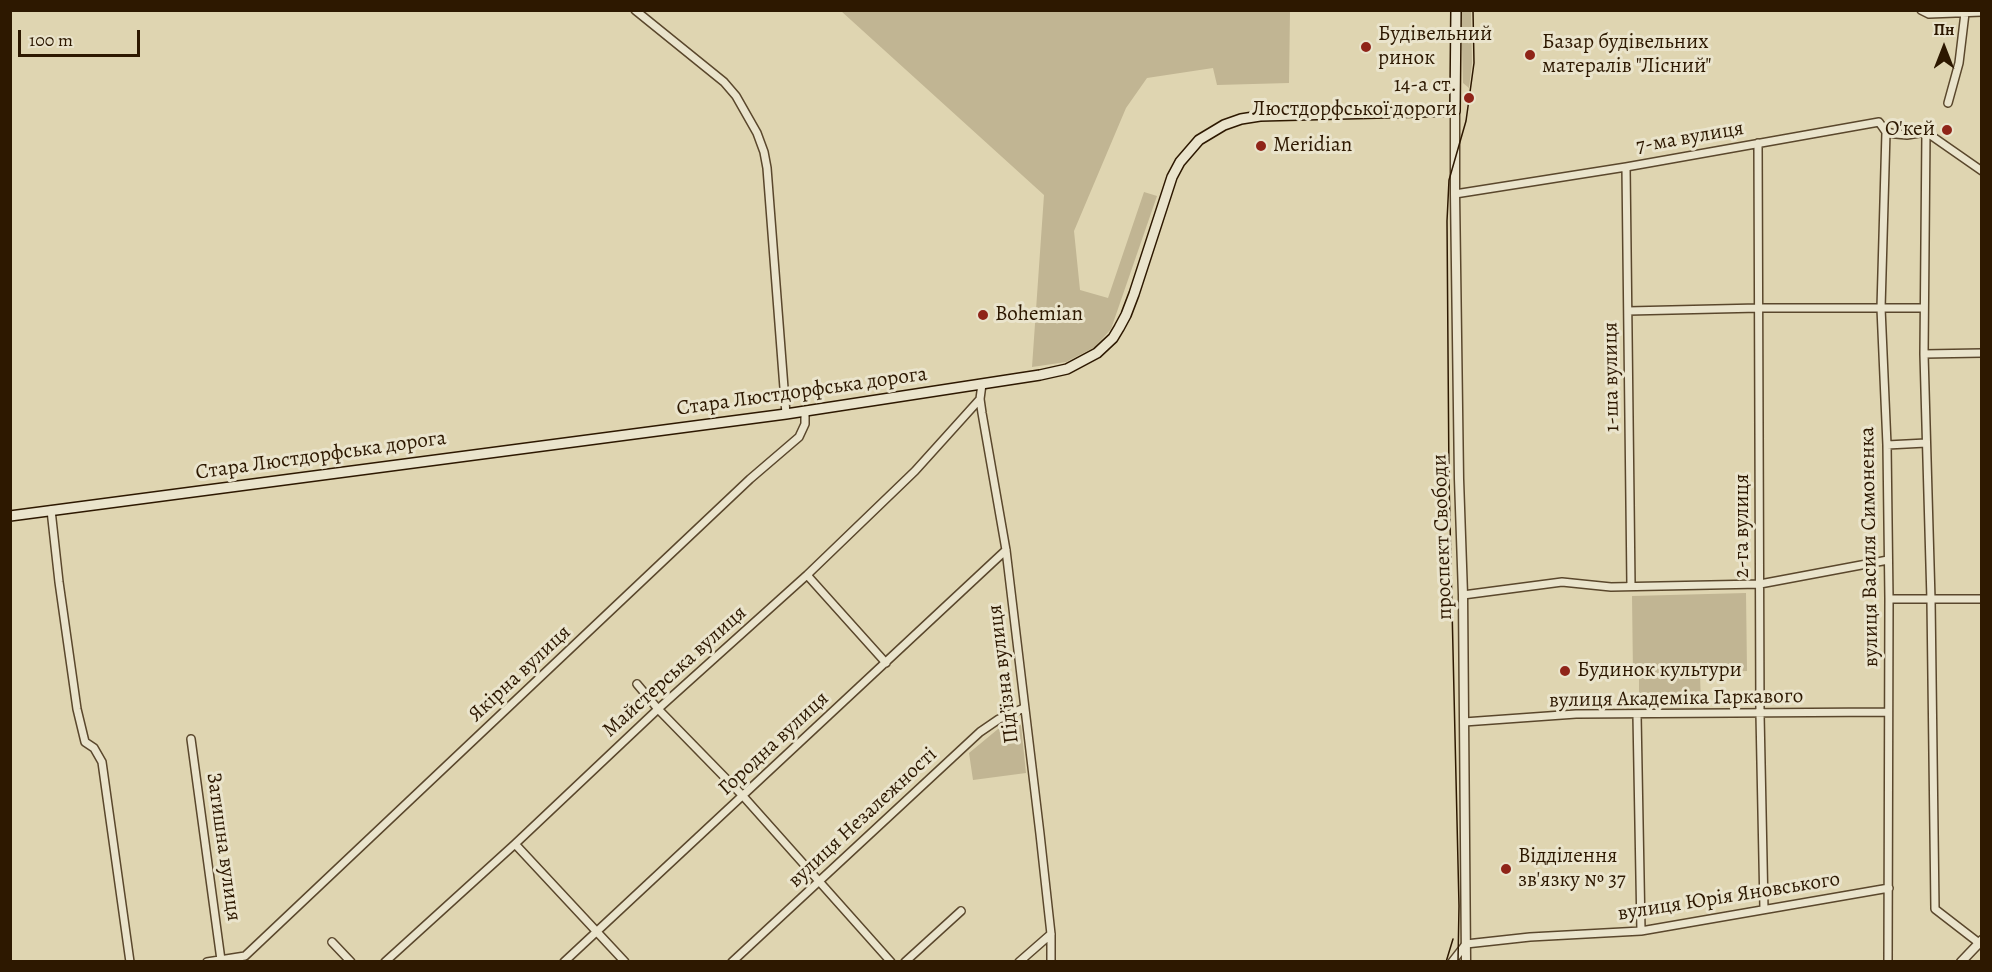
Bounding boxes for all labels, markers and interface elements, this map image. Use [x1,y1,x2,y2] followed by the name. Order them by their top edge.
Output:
[21,18,142,56] scale bar
[1914,18,1974,78] north arrow
[1934,19,1954,41] text: Пн
[1378,22,1492,72] place label: Будівельний ринок
[29,28,73,52] text: 100 m
[1542,30,1712,80] place label: Базар будівельних матералів "Лісний"
[1359,40,1373,54] marker: Будівельний ринок
[1523,48,1537,62] marker: Базар будівельних матералів "Лісний"
[1252,73,1457,123] place label: 14-а ст. Люстдорфської дороги
[1462,91,1476,105] marker: 14-а ст. Люстдорфської дороги
[1634,116,1746,160] street label: 7-ма вулиця
[1885,117,1935,143] place label: О'кей
[1940,123,1954,137] marker: О'кей
[1273,133,1352,159] place label: Meridian
[1254,139,1268,153] marker: Meridian
[995,302,1083,328] place label: Bohemian
[976,308,990,322] marker: Bohemian
[1598,322,1626,432] street label: 1-ша вулиця
[675,362,929,422] street label: Стара Люстдорфська дорога
[194,426,448,486] street label: Стара Люстдорфська дорога
[1855,427,1885,667] street label: вулиця Василя Симоненка
[1428,454,1458,620] street label: проспект Свободи
[1730,474,1756,578] street label: 2-га вулиця
[598,601,752,743] street label: Майстерська вулиця
[983,603,1025,745] street label: Підʼїзна вулиця
[464,620,576,728] street label: Якірна вулиця
[1577,658,1742,684] place label: Будинок культури
[1558,664,1572,678] marker: Будинок культури
[1549,684,1803,714] street label: вулиця Академіка Гаркавого
[714,686,834,802] street label: Городна вулиця
[783,742,943,894] street label: вулиця Незалежності
[200,771,246,923] street label: Затишна вулиця
[1518,844,1626,894] place label: Відділення зв'язку № 37
[1499,862,1513,876] marker: Відділення зв'язку № 37
[1616,867,1842,927] street label: вулиця Юрія Яновського

